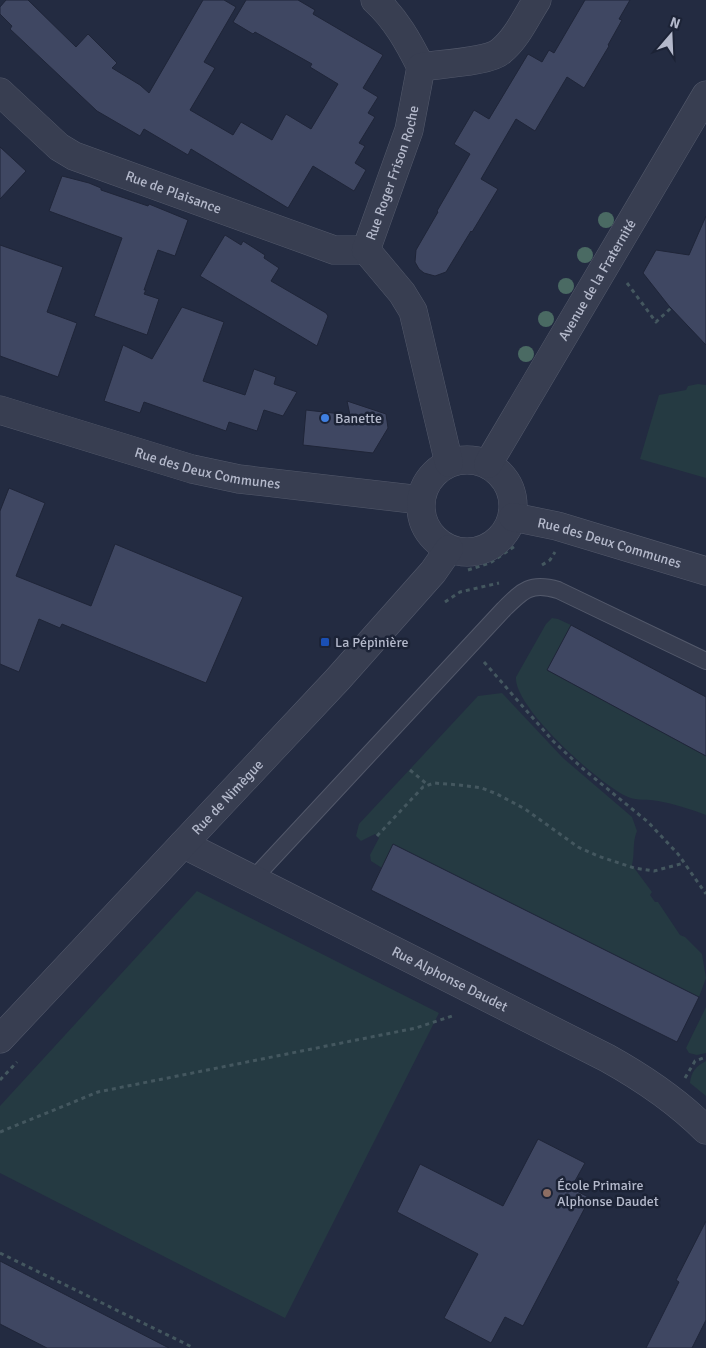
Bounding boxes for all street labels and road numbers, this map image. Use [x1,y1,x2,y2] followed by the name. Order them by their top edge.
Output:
[362,104,422,243] street label: Rue Roger Frison Roche
[123,167,224,218] street label: Rue de Plaisance
[555,216,640,344] street label: Avenue de la Fraternité
[132,444,281,493] street label: Rue des Deux Communes
[536,514,683,572] street label: Rue des Deux Communes
[188,756,267,838] street label: Rue de Nimègue
[389,943,511,1016] street label: Rue Alphonse Daudet

